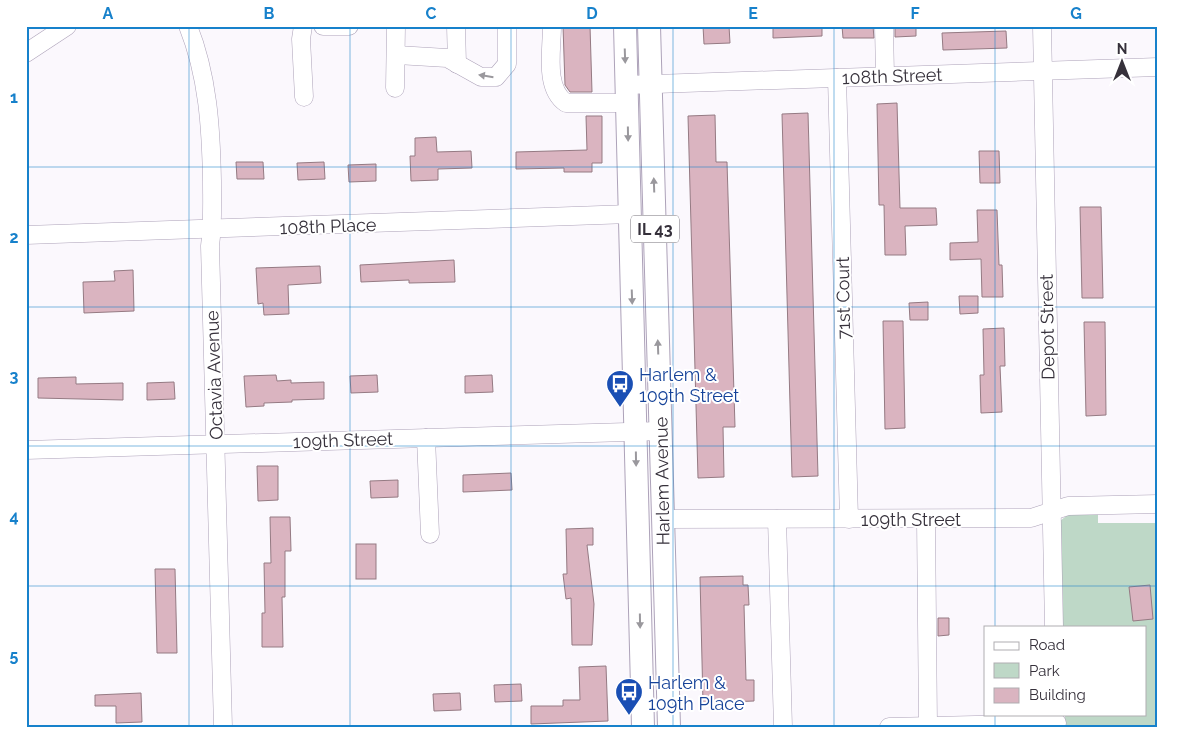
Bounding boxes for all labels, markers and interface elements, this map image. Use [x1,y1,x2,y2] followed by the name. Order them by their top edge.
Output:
[103,4,114,23] text: A
[264,4,275,23] text: B
[426,4,437,23] text: C
[586,4,598,23] text: D
[748,4,758,23] text: E
[910,4,920,23] text: F
[1070,4,1082,23] text: G
[1096,38,1146,88] north arrow
[1117,41,1127,57] text: N
[622,48,630,64] one-way arrow
[841,64,943,88] street label: 108th Street
[477,72,493,80] one-way arrow
[10,88,18,107] text: 1
[624,126,632,142] one-way arrow
[649,177,657,193] one-way arrow
[279,214,377,238] street label: 108th Place
[631,215,679,242] road number: IL 43
[9,228,19,247] text: 2
[832,256,854,340] street label: 71st Court
[1036,274,1058,380] street label: Depot Street
[628,289,636,305] one-way arrow
[201,310,227,440] street label: Octavia Avenue
[654,339,662,355] one-way arrow
[639,364,739,406] place label: Harlem & 109th Street
[10,367,19,386] text: 3
[605,369,635,408] bus stop icon: Harlem & 109th Street
[650,416,674,545] street label: Harlem Avenue
[293,428,393,452] street label: 109th Street
[632,451,640,467] one-way arrow
[9,507,19,526] text: 4
[861,509,961,530] street label: 109th Street
[637,614,645,630] one-way arrow
[984,626,1146,716] legend
[1029,636,1065,654] text: Road
[10,646,19,665] text: 5
[1029,662,1060,680] text: Park
[648,672,745,714] place label: Harlem & 109th Place
[614,677,644,716] bus stop icon: Harlem & 109th Place
[1029,686,1086,704] text: Building

